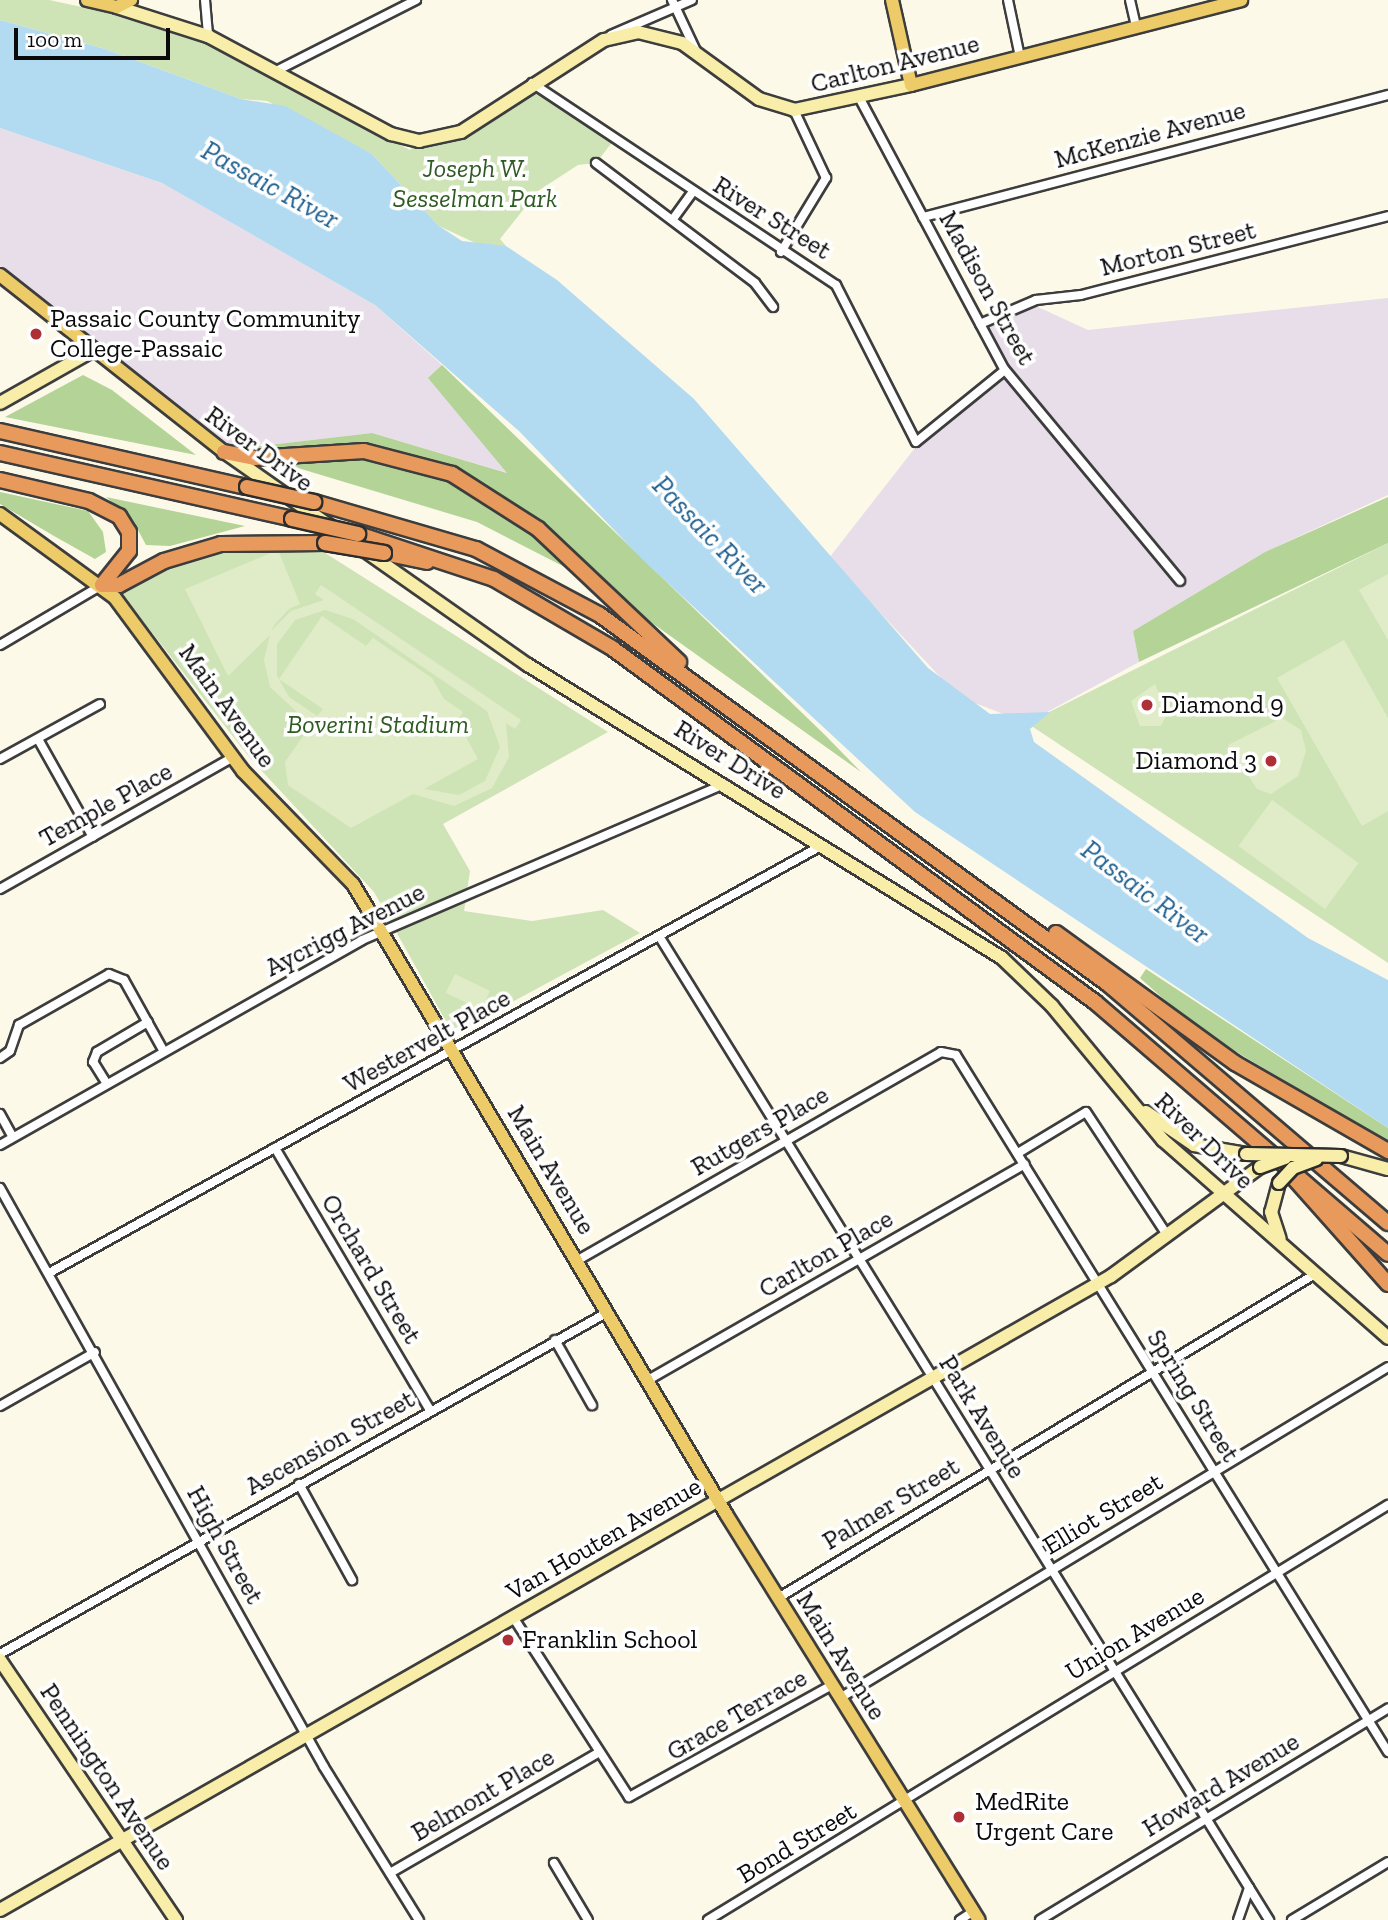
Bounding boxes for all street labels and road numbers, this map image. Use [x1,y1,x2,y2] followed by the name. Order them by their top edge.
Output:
[807,28,983,100] street label: Carlton Avenue
[1051,94,1249,176] street label: McKenzie Avenue
[707,169,837,267] street label: River Street
[932,206,1042,370] street label: Madison Street
[1097,215,1259,283] street label: Morton Street
[199,399,319,499] street label: River Drive
[172,638,282,774] street label: Main Avenue
[668,713,792,807] street label: River Drive
[34,756,178,854] street label: Temple Place
[260,876,430,984] street label: Aycrigg Avenue
[338,982,516,1100] street label: Westervelt Place
[686,1079,834,1183] street label: Rutgers Place
[1148,1086,1260,1196] street label: River Drive
[500,1100,602,1240] street label: Main Avenue
[314,1189,428,1349] street label: Orchard Street
[753,1203,899,1305] street label: Carlton Place
[1140,1324,1246,1468] street label: Spring Street
[932,1349,1032,1485] street label: Park Avenue
[240,1384,420,1502] street label: Ascension Street
[817,1451,965,1557] street label: Palmer Street
[1038,1466,1168,1562] street label: Elliot Street
[501,1470,707,1608] street label: Van Houten Avenue
[180,1481,270,1609] street label: High Street
[1060,1580,1210,1688] street label: Union Avenue
[789,1586,893,1726] street label: Main Avenue
[661,1662,813,1768] street label: Grace Terrace
[33,1678,181,1876] street label: Pennington Avenue
[1137,1726,1305,1844] street label: Howard Avenue
[406,1742,560,1848] street label: Belmont Place
[732,1795,862,1891] street label: Bond Street

